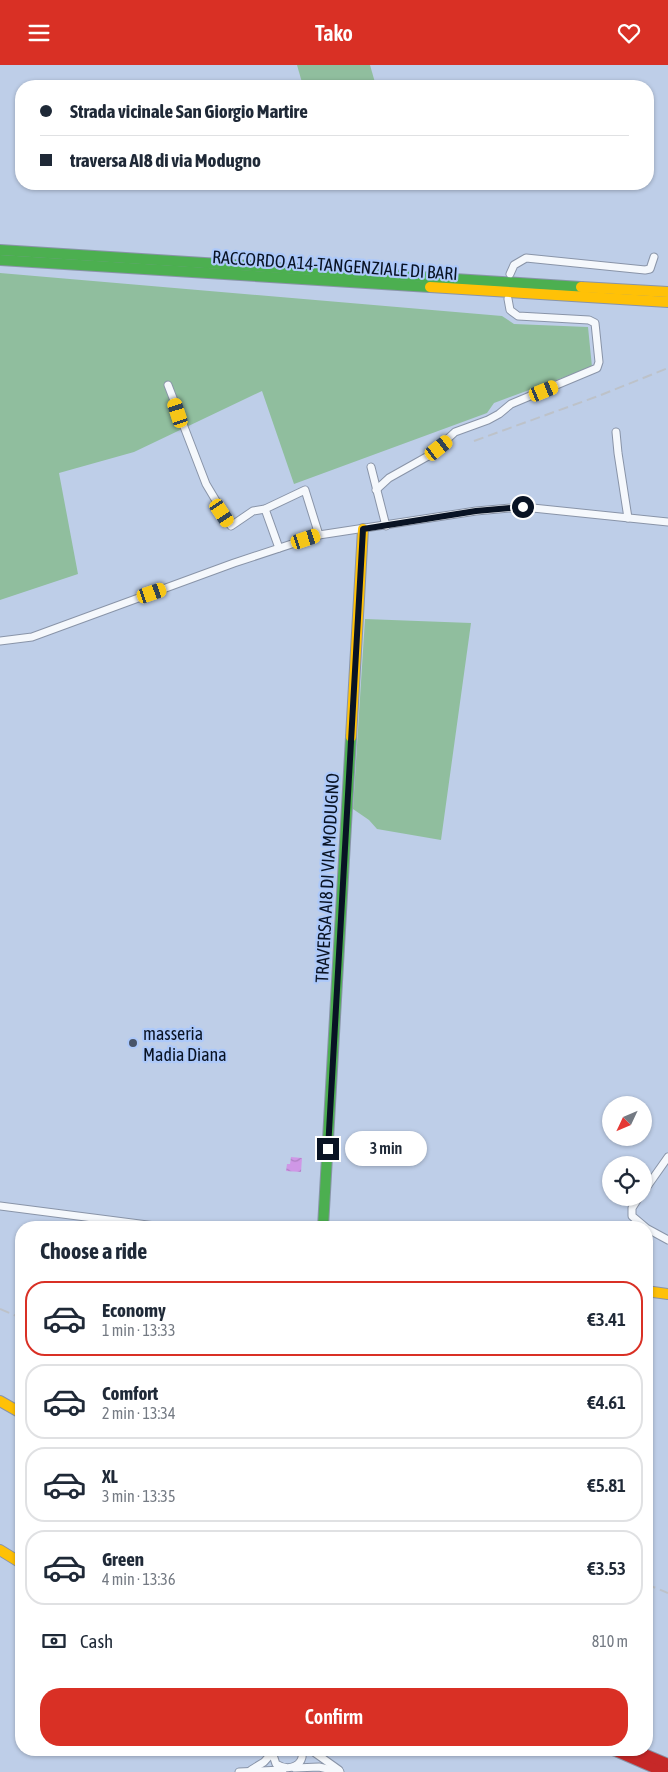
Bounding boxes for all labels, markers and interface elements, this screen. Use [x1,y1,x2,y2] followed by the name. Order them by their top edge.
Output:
[25,19,53,47] icon: menu
[615,19,643,47] icon: heart
[315,20,353,46] text: Tako
[70,100,308,122] text: Strada vicinale San Giorgio Martire
[70,149,261,171] text: traversa AI8 di via Modugno
[211,246,459,284] street label: RACCORDO A14-TANGENZIALE DI BARI
[527,378,560,404] car
[166,396,189,430] car
[422,433,455,463] car
[207,496,236,530] car
[512,496,534,518] route start
[289,527,322,551] car
[135,581,168,605] car
[311,773,343,983] street label: TRAVERSA AI8 DI VIA MODUGNO
[143,1023,227,1065] place label: masseria Madia Diana
[127,1037,139,1049] marker: masseria Madia Diana
[602,1096,652,1146] north arrow
[602,1096,652,1206] map controls
[346,1131,428,1167] callout: 3 min
[317,1138,339,1160] route end
[370,1139,402,1157] text: 3 min
[602,1156,652,1206] button: locate
[40,1238,147,1264] text: Choose a ride
[42,1296,87,1341] icon: car
[102,1299,166,1321] text: Economy
[587,1308,626,1330] text: €3.41
[102,1321,175,1339] text: 1 min · 13:33
[42,1379,87,1424] icon: car
[102,1382,158,1404] text: Comfort
[587,1391,626,1413] text: €4.61
[102,1404,175,1422] text: 2 min · 13:34
[42,1462,87,1507] icon: car
[102,1465,118,1487] text: XL
[587,1474,626,1496] text: €5.81
[102,1487,175,1505] text: 3 min · 13:35
[42,1545,87,1590] icon: car
[102,1548,144,1570] text: Green
[587,1557,626,1579] text: €3.53
[102,1570,175,1588] text: 4 min · 13:36
[40,1627,68,1655] icon: cash
[80,1630,113,1652] text: Cash
[592,1632,628,1650] text: 810 m
[40,1688,628,1746] button: Confirm

